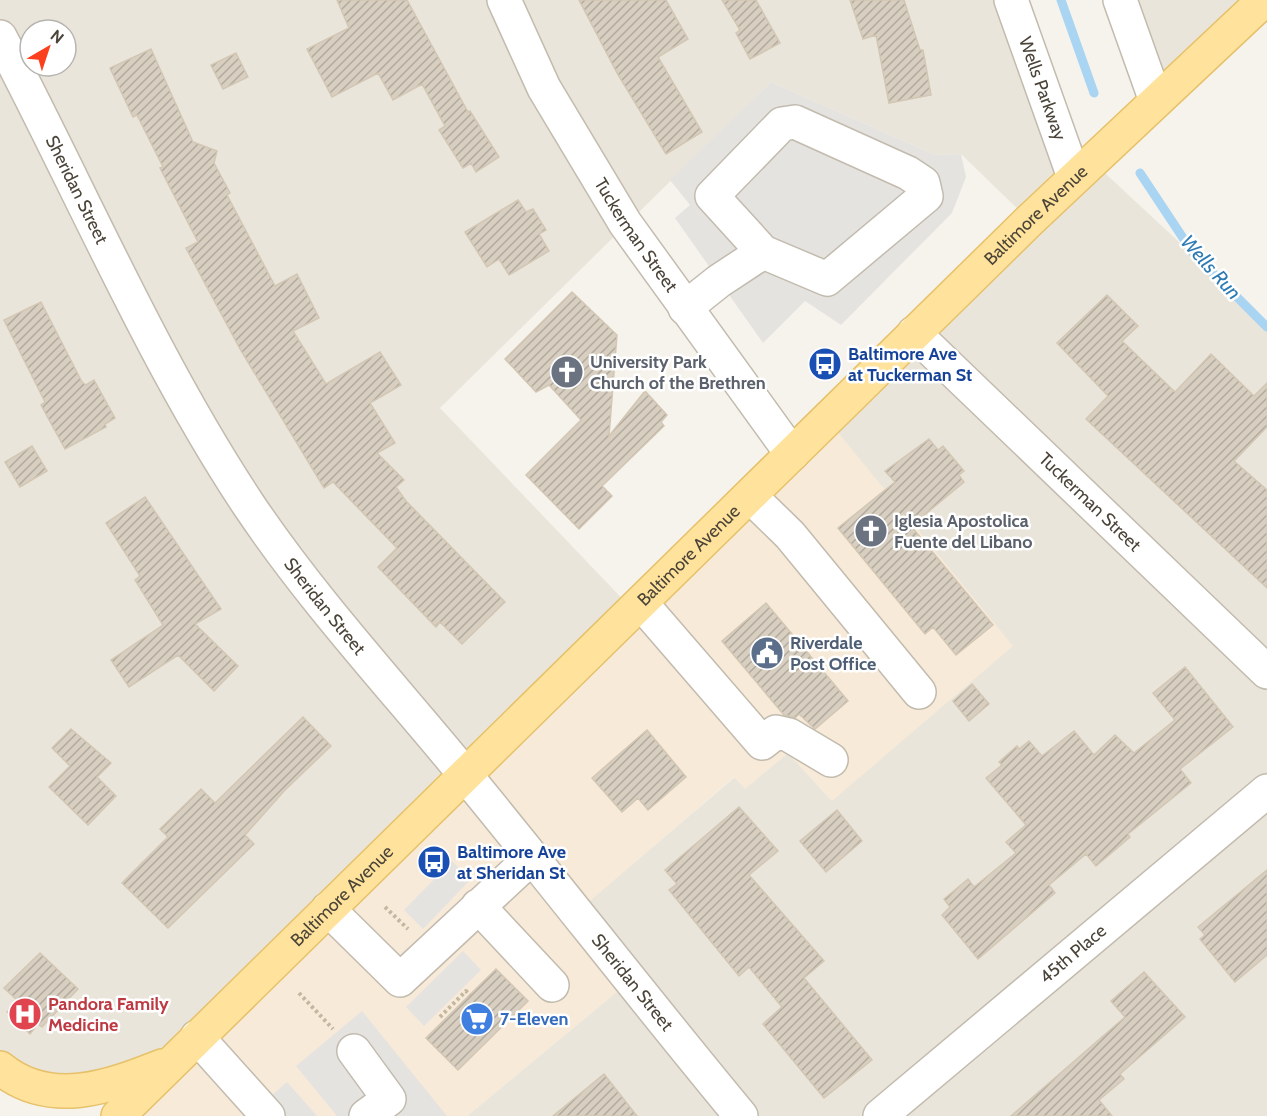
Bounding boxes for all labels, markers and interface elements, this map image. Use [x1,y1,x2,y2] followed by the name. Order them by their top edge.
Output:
[18,18,78,78] north arrow
[47,26,67,48] text: N
[1014,34,1071,143] street label: Wells Parkway
[41,132,113,248] street label: Sheridan Street
[979,161,1092,270] street label: Baltimore Avenue
[590,174,682,296] street label: Tuckerman Street
[1176,230,1246,304] water label: Wells Run
[848,343,972,386] place label: Baltimore Ave at Tuckerman St
[807,346,843,382] bus stop icon: Baltimore Ave at Tuckerman St
[590,351,766,394] place label: University Park Church of the Brethren
[549,354,585,390] church icon: University Park Church of the Brethren
[1034,448,1146,556] street label: Tuckerman Street
[633,500,745,611] street label: Baltimore Avenue
[894,510,1033,553] place label: Iglesia Apostolica Fuente del Libano
[853,513,889,549] church icon: Iglesia Apostolica Fuente del Libano
[279,553,370,659] street label: Sheridan Street
[790,632,876,675] place label: Riverdale Post Office
[749,635,785,671] public building icon: Riverdale Post Office
[286,841,398,951] street label: Baltimore Avenue
[457,841,566,884] place label: Baltimore Ave at Sheridan St
[416,844,452,880] bus stop icon: Baltimore Ave at Sheridan St
[1035,920,1111,988] street label: 45th Place
[587,930,678,1035] street label: Sheridan Street
[48,993,169,1036] place label: Pandora Family Medicine
[7,996,43,1032] hospital icon: Pandora Family Medicine
[459,1001,495,1037] supermarket icon: 7-Eleven
[500,1008,568,1030] place label: 7-Eleven

